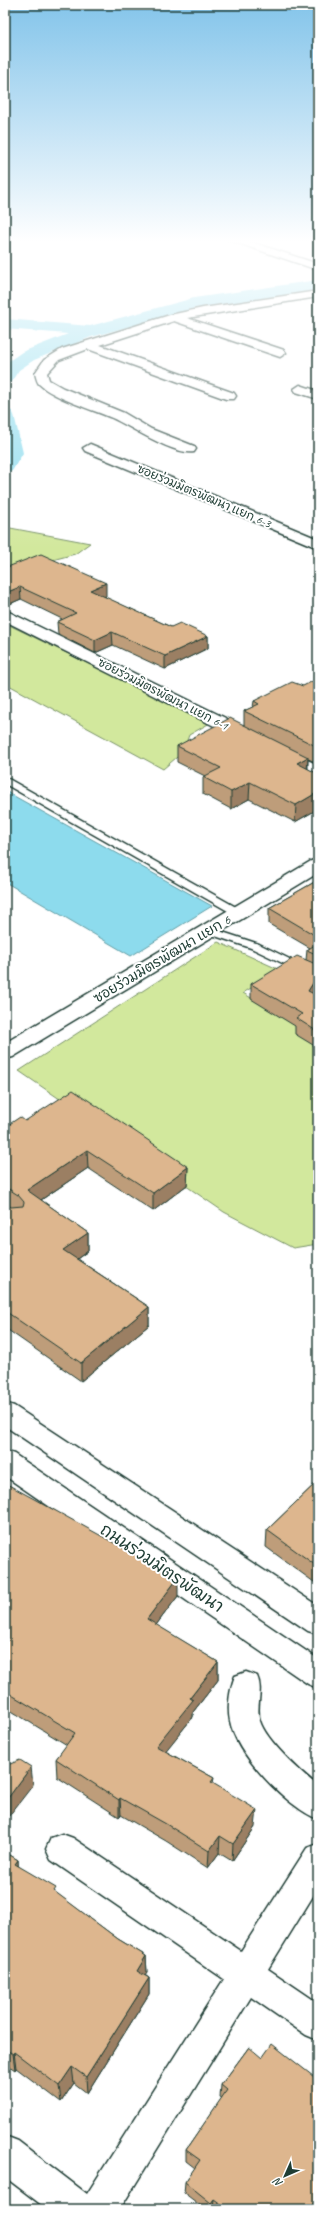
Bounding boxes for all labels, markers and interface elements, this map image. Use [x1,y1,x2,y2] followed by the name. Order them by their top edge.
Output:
[135,460,275,532] street label: ซอยร่วมมิตรพัฒนา แยก 6-3
[95,654,231,734] street label: ซอยร่วมมิตรพัฒนา แยก 6-1
[90,911,234,1007] street label: ซอยร่วมมิตรพัฒนา แยก 6
[96,1518,228,1617] street label: ถนนร่วมมิตรพัฒนา
[265,2156,305,2196] north arrow
[269,2174,285,2190] text: N

